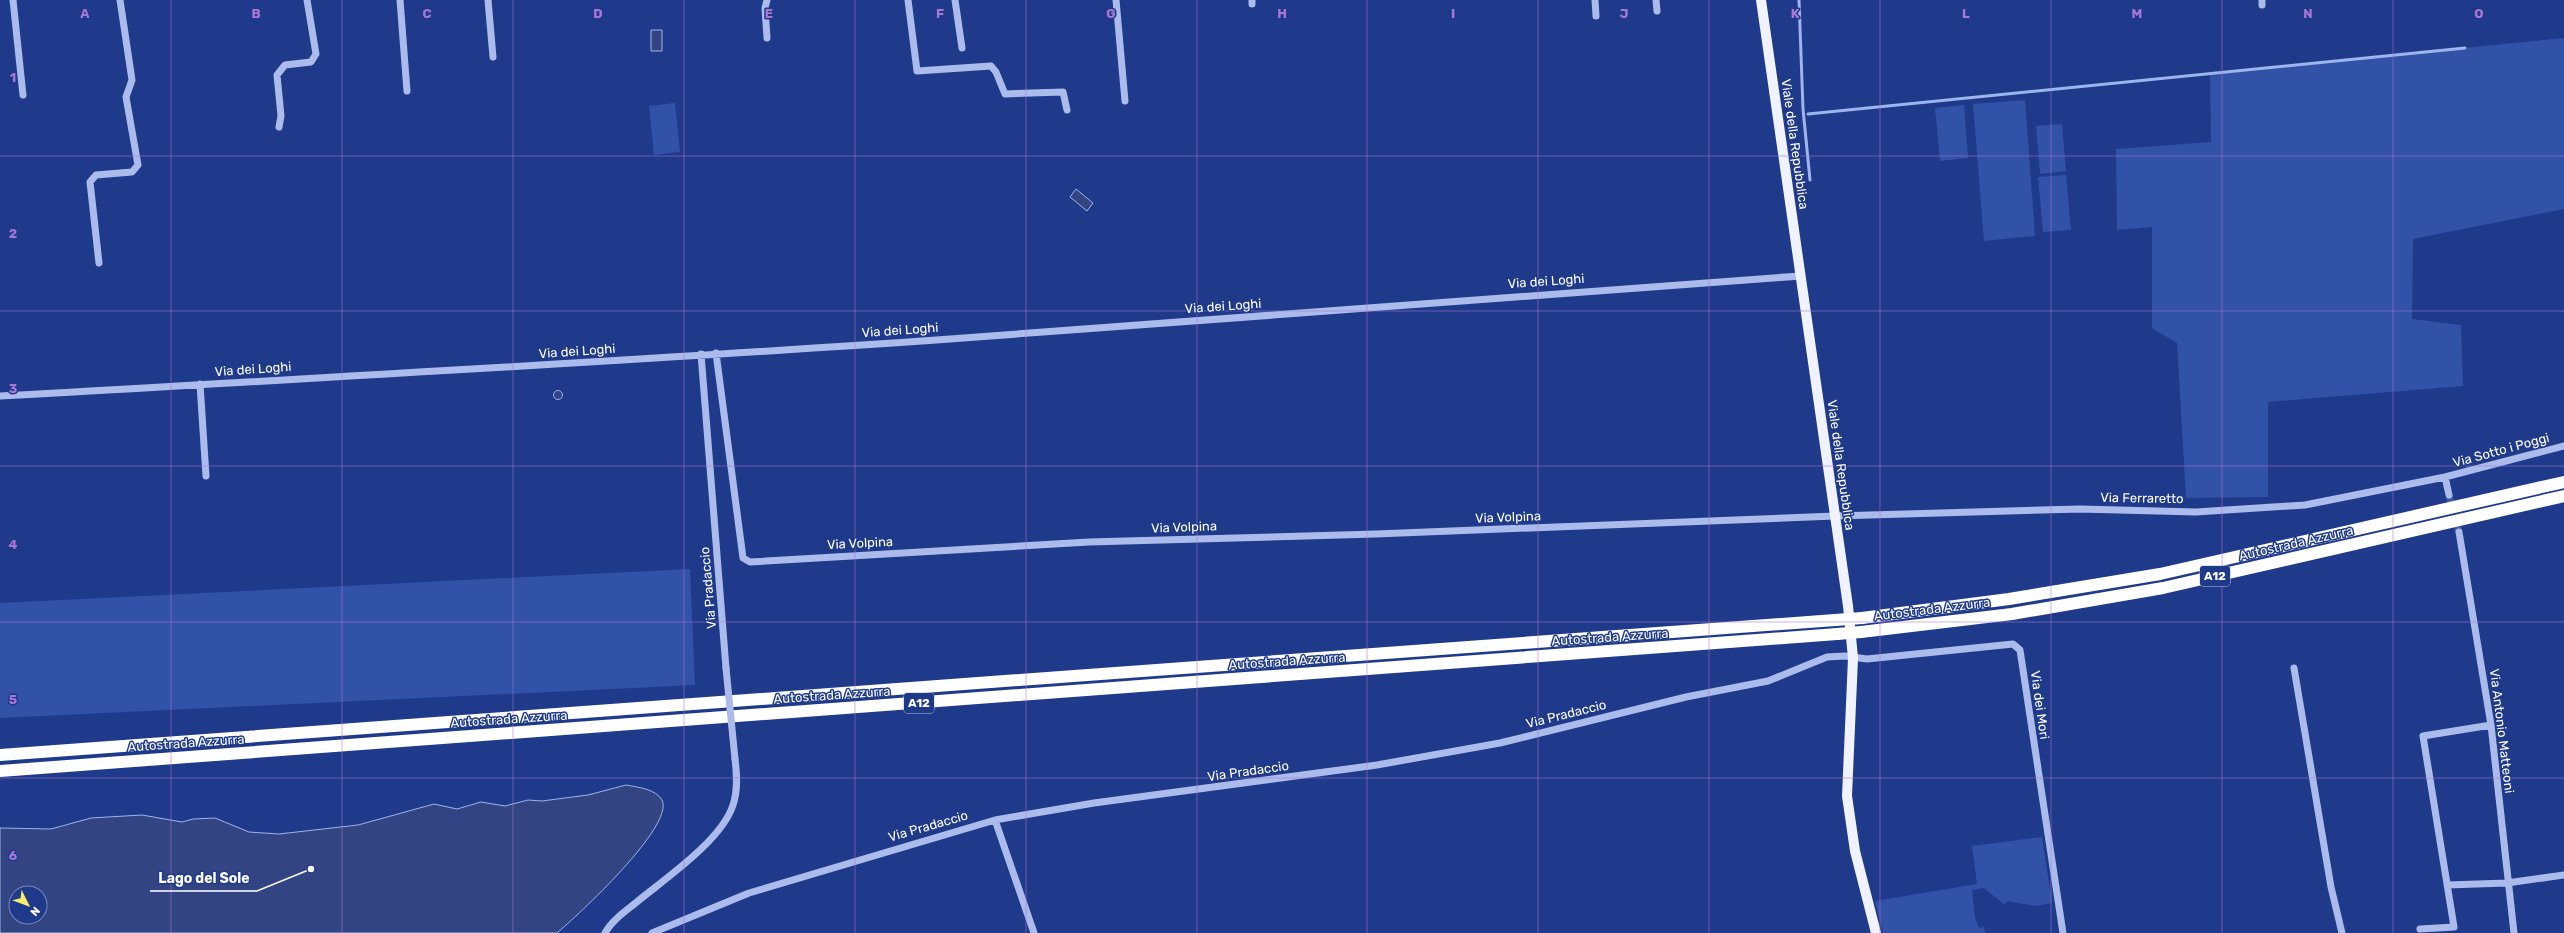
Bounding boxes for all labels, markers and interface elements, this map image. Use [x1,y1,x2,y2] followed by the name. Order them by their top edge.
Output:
[80,6,90,21] text: A
[251,6,261,21] text: B
[422,6,432,21] text: C
[593,6,603,21] text: D
[765,6,773,21] text: E
[936,6,944,21] text: F
[1106,6,1116,21] text: G
[1277,6,1287,21] text: H
[1451,6,1455,21] text: I
[1620,6,1628,21] text: J
[1791,6,1800,21] text: K
[1962,6,1970,21] text: L
[2132,6,2142,21] text: M
[2303,6,2313,21] text: N
[2474,6,2484,21] text: O
[10,70,16,85] text: 1
[1778,78,1812,210] street label: Viale della Repubblica
[9,226,17,241] text: 2
[1507,271,1585,292] street label: Via dei Loghi
[1184,296,1262,317] street label: Via dei Loghi
[861,320,939,341] street label: Via dei Loghi
[538,341,616,362] street label: Via dei Loghi
[214,359,292,380] street label: Via dei Loghi
[9,381,18,396] text: 3
[1824,399,1858,531] street label: Viale della Repubblica
[2451,430,2551,471] street label: Via Sotto i Poggi
[2100,490,2184,506] street label: Via Ferraretto
[1475,508,1541,526] street label: Via Volpina
[1151,518,1217,536] street label: Via Volpina
[2237,523,2355,563] street label: Autostrada Azzurra
[827,534,893,552] street label: Via Volpina
[9,537,18,552] text: 4
[697,546,719,630] street label: Via Pradaccio
[2200,566,2230,586] road number: A12
[1873,594,1991,624] street label: Autostrada Azzurra
[1551,625,1669,649] street label: Autostrada Azzurra
[1228,649,1346,673] street label: Autostrada Azzurra
[2487,668,2517,794] street label: Via Antonio Matteoni
[2028,670,2052,740] street label: Via dei Mori
[773,683,891,707] street label: Autostrada Azzurra
[9,692,17,707] text: 5
[904,693,934,713] road number: A12
[1524,697,1608,731] street label: Via Pradaccio
[450,707,568,731] street label: Autostrada Azzurra
[127,731,245,755] street label: Autostrada Azzurra
[1206,758,1290,784] street label: Via Pradaccio
[886,807,970,845] street label: Via Pradaccio
[9,848,18,863] text: 6
[150,865,257,891] callout: Lago del Sole
[158,870,250,887] text: Lago del Sole
[8,885,48,925] north arrow
[28,904,43,919] text: N

